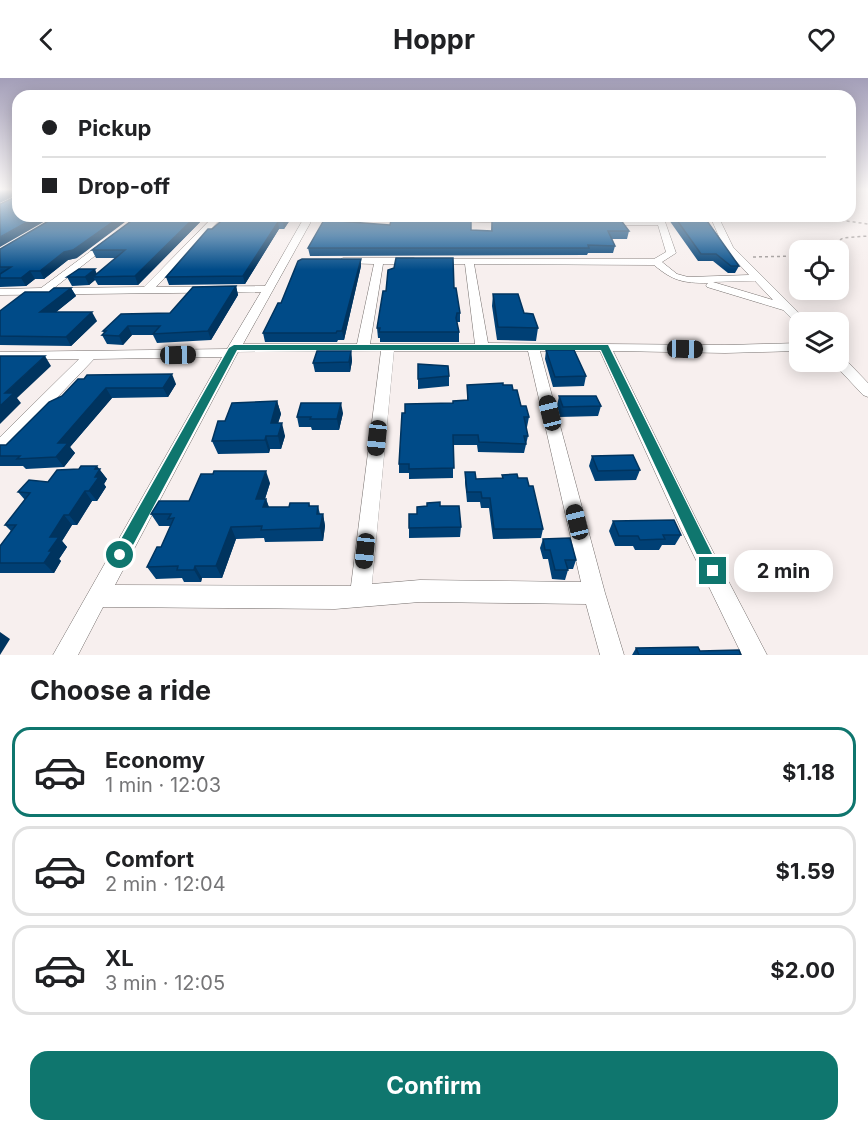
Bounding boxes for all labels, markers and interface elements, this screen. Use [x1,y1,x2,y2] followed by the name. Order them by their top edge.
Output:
[30,23,63,56] icon: back
[393,23,475,56] text: Hoppr
[805,23,838,56] icon: heart
[78,115,152,141] text: Pickup
[78,173,170,199] text: Drop-off
[789,240,849,372] map controls
[789,240,849,300] button: locate
[789,312,849,372] button: layers
[667,340,703,358] car
[160,346,196,364] car
[537,393,563,433] car
[366,419,388,457] car
[564,502,590,542] car
[354,532,376,570] car
[106,541,133,568] route start
[734,550,833,592] callout: 2 min
[699,557,726,584] route end
[757,559,810,583] text: 2 min
[30,674,211,707] text: Choose a ride
[33,745,87,799] icon: car
[105,747,205,773] text: Economy
[782,759,835,785] text: $1.18
[105,773,221,797] text: 1 min · 12:03
[33,844,87,898] icon: car
[105,846,194,872] text: Comfort
[776,858,835,884] text: $1.59
[105,872,226,896] text: 2 min · 12:04
[33,943,87,997] icon: car
[105,945,134,971] text: XL
[770,957,835,983] text: $2.00
[105,971,225,995] text: 3 min · 12:05
[30,1051,838,1120] button: Confirm

